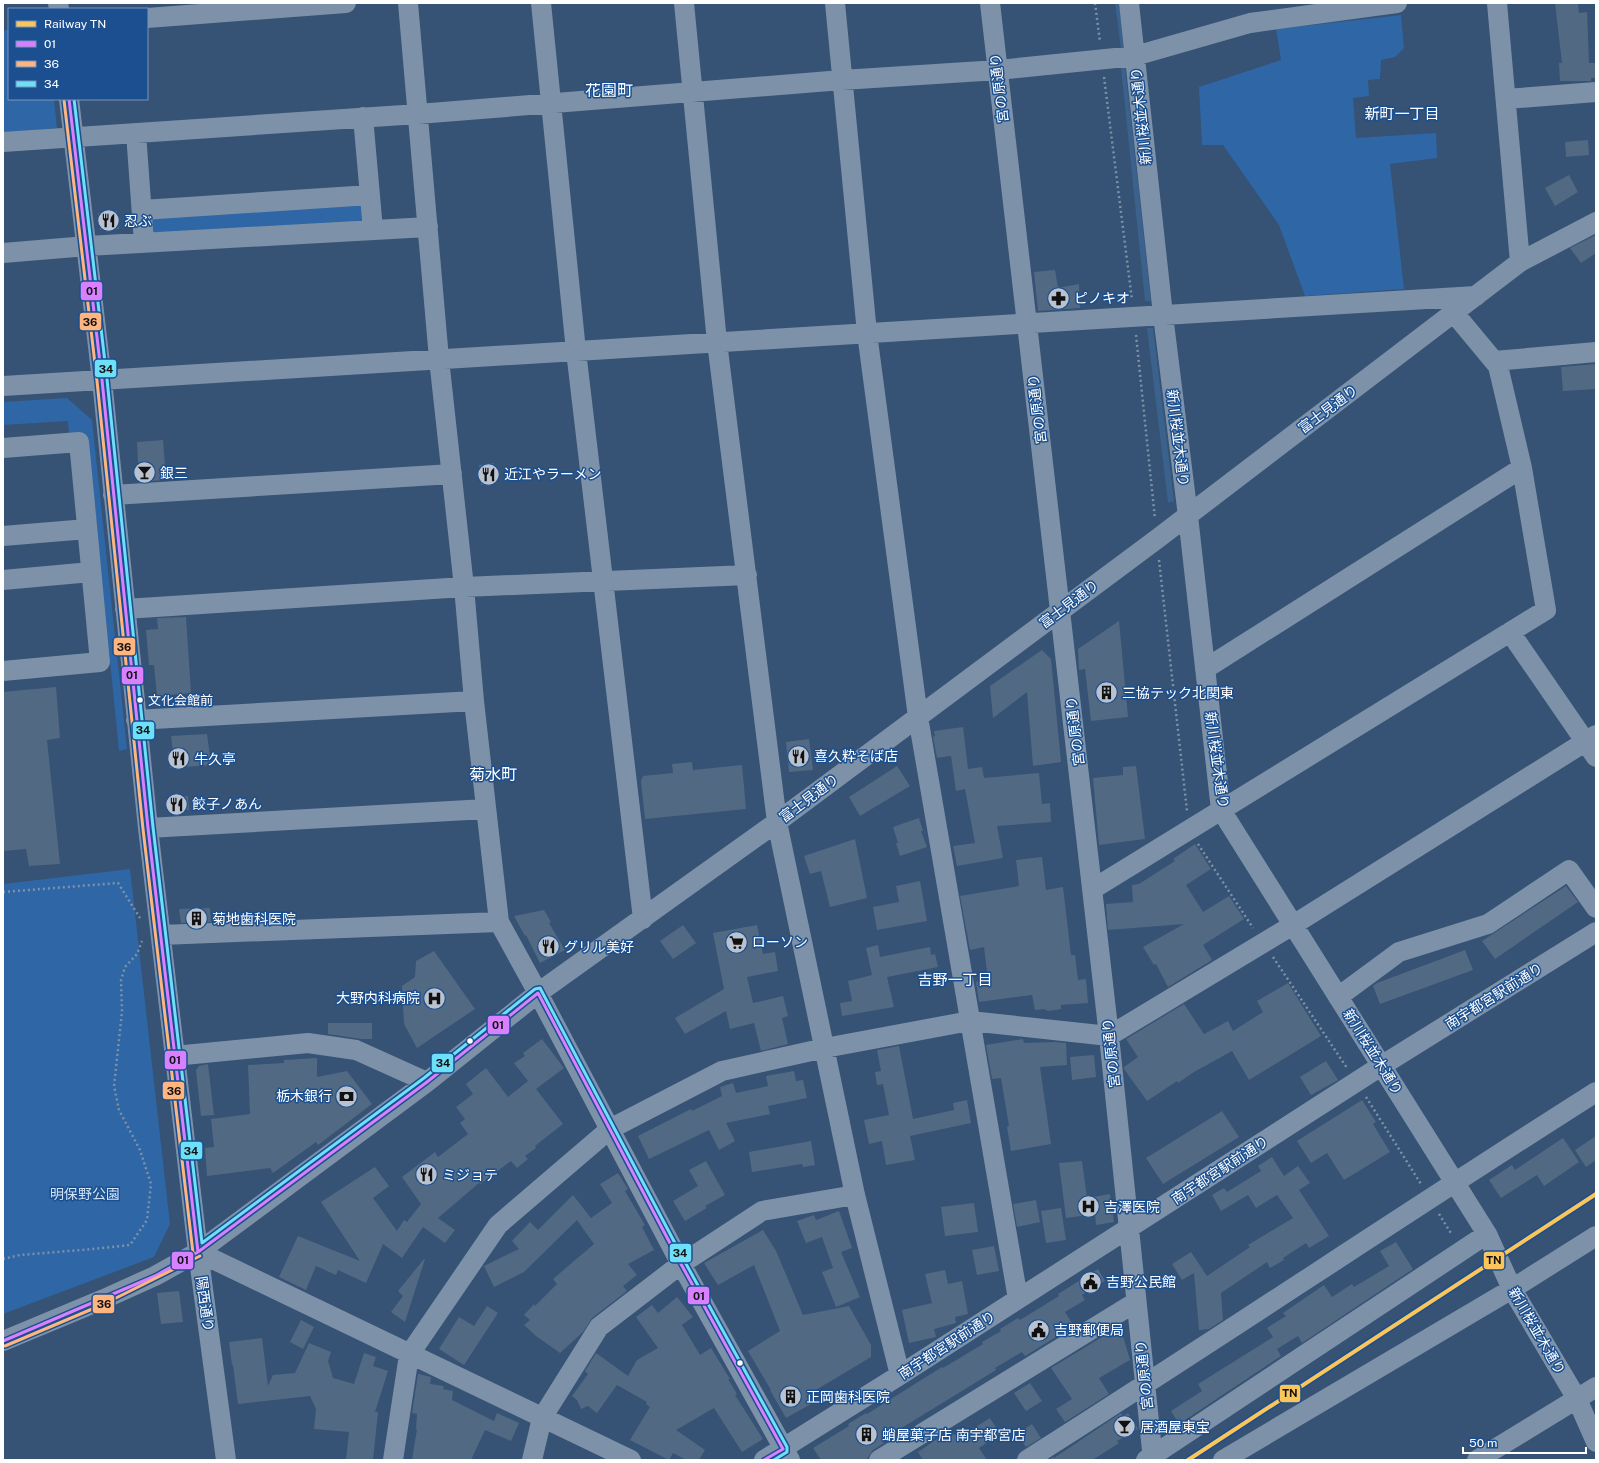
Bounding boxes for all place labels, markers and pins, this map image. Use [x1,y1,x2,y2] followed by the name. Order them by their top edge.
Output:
[95,208,121,234] restaurant icon: 忍ぶ
[124,213,152,229] place label: 忍ぶ
[1045,285,1071,311] pharmacy icon: ピノキオ
[1074,290,1130,306] place label: ピノキオ
[132,460,158,486] bar icon: 銀三
[475,461,501,487] restaurant icon: 近江やラーメン
[160,465,188,481] place label: 銀三
[504,466,601,482] place label: 近江やラーメン
[1094,680,1120,706] building icon: 三協テック北関東
[1122,685,1234,701] place label: 三協テック北関東
[148,693,213,708] place label: 文化会館前
[135,695,145,705] marker: 文化会館前
[786,743,812,769] restaurant icon: 喜久粋そば店
[166,746,192,772] restaurant icon: 牛久亭
[814,748,898,764] place label: 喜久粋そば店
[194,751,236,767] place label: 牛久亭
[164,791,190,817] restaurant icon: 餃子ノあん
[192,796,262,812] place label: 餃子ノあん
[183,906,209,932] building icon: 菊地歯科医院
[212,911,296,927] place label: 菊地歯科医院
[724,929,750,955] supermarket icon: ローソン
[535,934,561,960] restaurant icon: グリル美好
[752,934,808,950] place label: ローソン
[564,939,634,955] place label: グリル美好
[422,985,448,1011] hospital icon: 大野内科病院
[336,990,420,1006] place label: 大野内科病院
[465,1036,475,1046] unlabelled marker
[334,1083,360,1109] bank icon: 栃木銀行
[276,1088,332,1104] place label: 栃木銀行
[413,1162,439,1188] restaurant icon: ミジョテ
[442,1167,498,1183] place label: ミジョテ
[1076,1194,1102,1220] hospital icon: 吉澤医院
[1104,1199,1160,1215] place label: 吉澤医院
[1078,1269,1104,1295] public building icon: 吉野公民館
[1106,1274,1176,1290] place label: 吉野公民館
[1025,1317,1051,1343] public building icon: 吉野郵便局
[1054,1322,1124,1338] place label: 吉野郵便局
[735,1358,745,1368] unlabelled marker
[777,1384,803,1410] building icon: 正岡歯科医院
[806,1389,890,1405] place label: 正岡歯科医院
[1111,1414,1137,1440] bar icon: 居酒屋東宝
[1140,1419,1210,1435] place label: 居酒屋東宝
[854,1422,880,1448] building icon: 蛸屋菓子店 南宇都宮店
[882,1427,1025,1443] place label: 蛸屋菓子店 南宇都宮店

